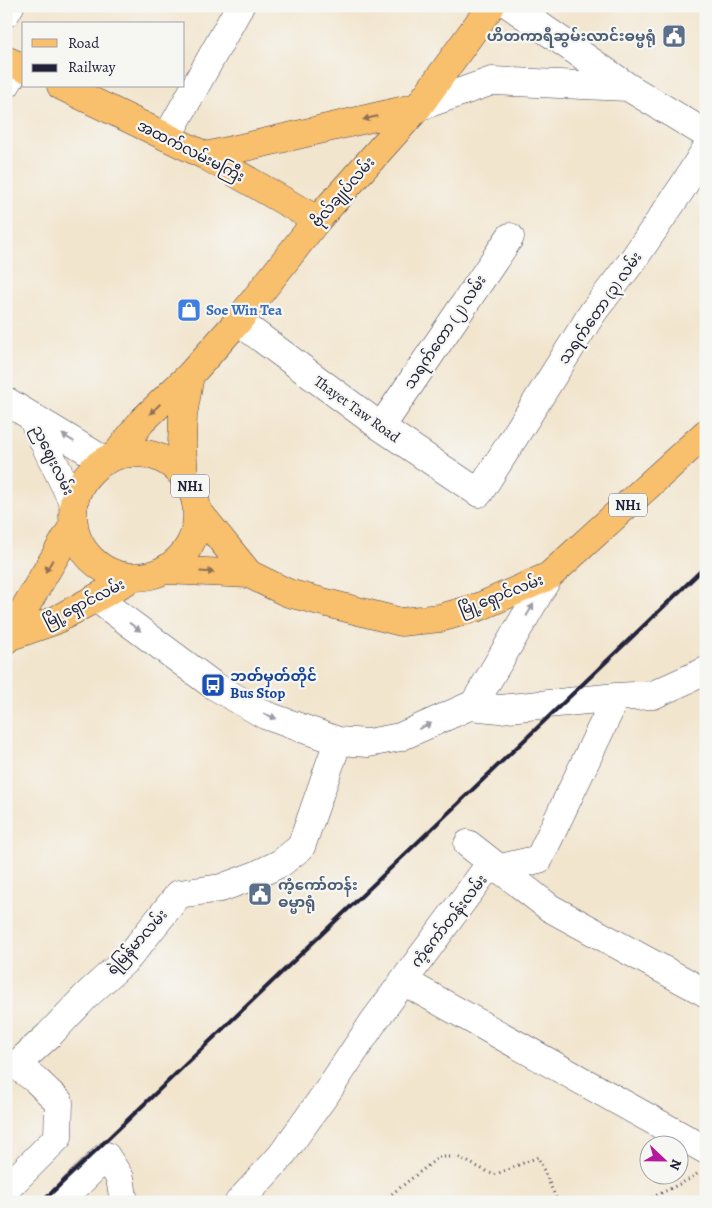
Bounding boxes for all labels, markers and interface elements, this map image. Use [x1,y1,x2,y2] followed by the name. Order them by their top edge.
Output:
[22,22,185,88] legend
[661,23,687,49] public building icon: ဟိတကာရီဆွမ်းလာင်းဓမ္မရုံ
[487,26,656,48] place label: ဟိတကာရီဆွမ်းလာင်းဓမ္မရုံ
[68,33,100,53] text: Road
[68,57,116,77] text: Railway
[363,114,378,122] one-way arrow
[133,115,248,188] street label: အထက်လမ်းမကြီး
[307,152,381,233] street label: ဗိုလ်ချုပ်လမ်း
[554,248,648,369] street label: သရက်တော (၃) လမ်း
[399,271,492,394] street label: သရက်တော (၂) လမ်း
[176,297,202,323] shop icon: Soe Win Tea
[206,300,283,320] place label: Soe Win Tea
[310,371,405,447] street label: Thayet Taw Road
[149,402,161,414] one-way arrow
[25,421,79,500] street label: ညဈေးလမ်း
[62,434,75,443] one-way arrow
[171,474,209,498] road number: NH1
[609,494,647,516] road number: NH1
[45,560,54,573] one-way arrow
[199,568,215,576] one-way arrow
[456,570,547,622] street label: မြို့ရှောင်လမ်း
[40,574,129,634] street label: မြို့ရှောင်လမ်း
[525,604,534,617] one-way arrow
[128,622,141,633] one-way arrow
[230,666,317,703] place label: ဘတ်မှတ်တိုင် Bus Stop
[200,672,226,698] bus stop icon: ဘတ်မှတ်တိုင် Bus Stop
[263,713,277,721] one-way arrow
[418,721,432,729] one-way arrow
[406,870,493,973] street label: ကံ့ကော်တန်းလမ်း
[278,875,358,914] place label: ကံ့ကော်တန်း ဓမ္မာရုံ
[247,881,273,907] public building icon: ကံ့ကော်တန်း ဓမ္မာရုံ
[102,905,173,980] street label: ရဲမြန်မာလမ်း
[640,1136,690,1186] north arrow
[665,1156,686,1173] text: N

